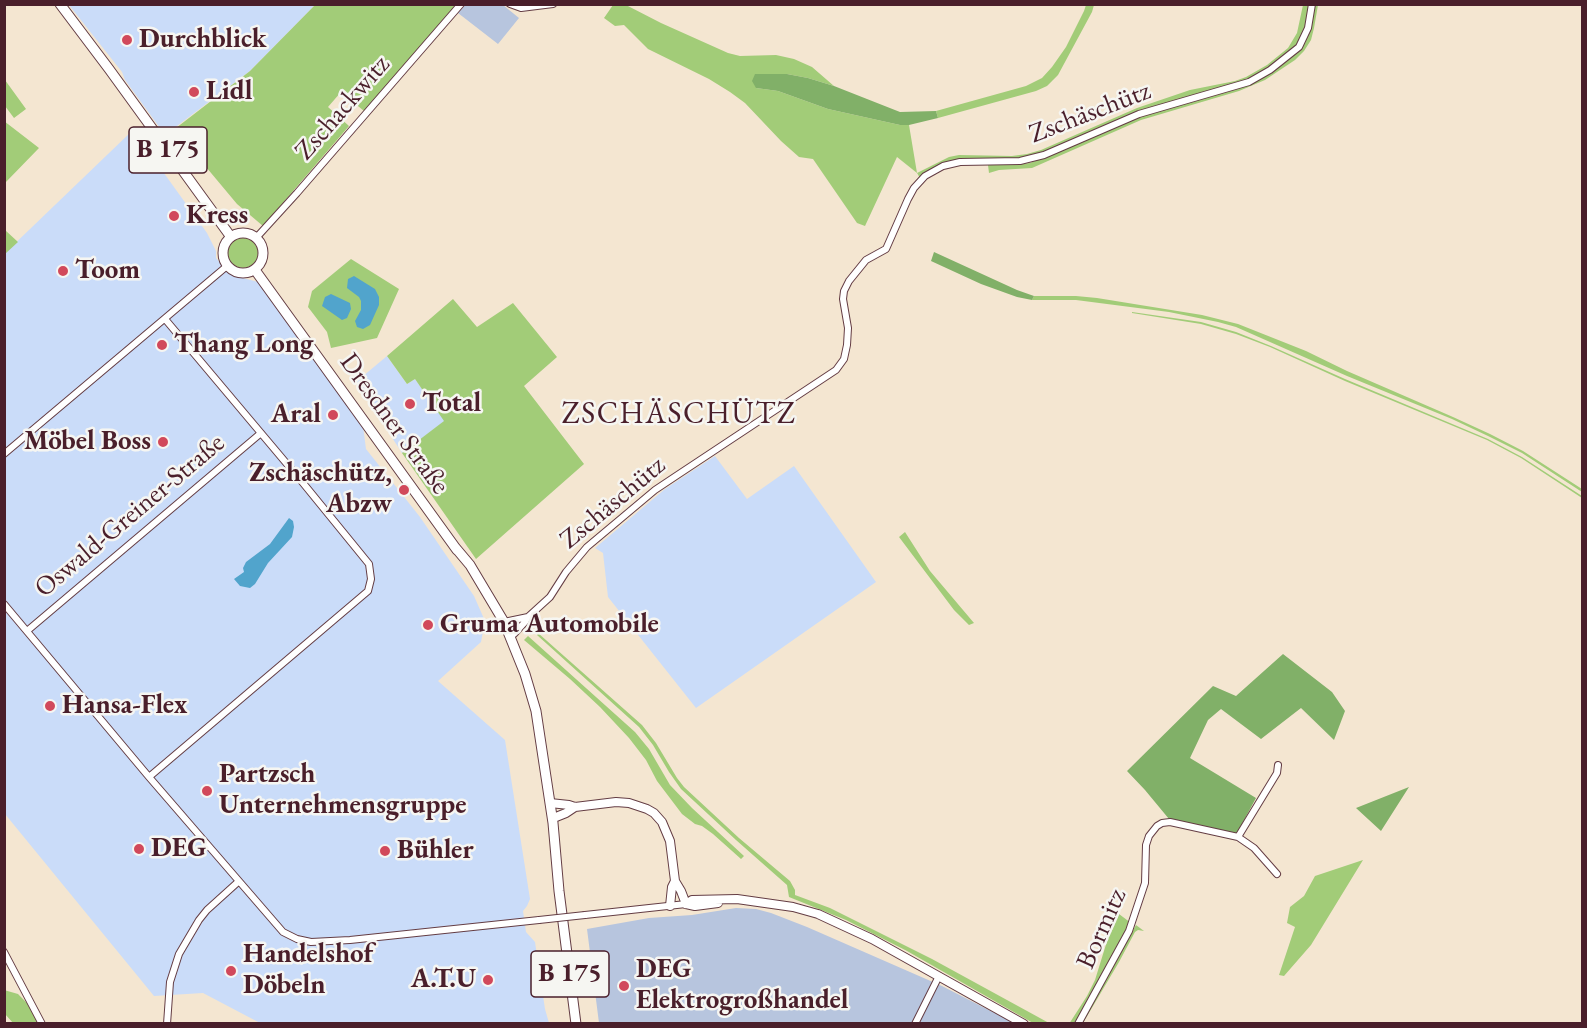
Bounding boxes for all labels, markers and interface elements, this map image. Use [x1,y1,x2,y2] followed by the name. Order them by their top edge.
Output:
[139,24,267,56] place label: Durchblick
[120,33,134,47] marker: Durchblick
[289,49,397,167] street label: Zschackwitz
[1025,75,1155,151] street label: Zschäschütz
[206,76,252,108] place label: Lidl
[187,85,201,99] marker: Lidl
[129,127,207,173] road number: B 175
[186,200,248,232] place label: Kress
[167,209,181,223] marker: Kress
[75,255,140,287] place label: Toom
[56,264,70,278] marker: Toom
[174,329,313,361] place label: Thang Long
[155,338,169,352] marker: Thang Long
[332,347,456,501] street label: Dresdner Straße
[422,388,481,420] place label: Total
[403,397,417,411] marker: Total
[562,397,796,433] district label: ZSCHÄSCHÜTZ
[271,399,321,431] place label: Aral
[326,408,340,422] marker: Aral
[24,426,151,458] place label: Möbel Boss
[29,427,231,605] street label: Oswald-Greiner-Straße
[156,435,170,449] marker: Möbel Boss
[554,450,672,556] street label: Zschäschütz
[249,458,392,521] place label: Zschäschütz, Abzw
[397,483,411,497] marker: Zschäschütz, Abzw
[440,609,659,641] place label: Gruma Automobile
[421,618,435,632] marker: Gruma Automobile
[62,690,187,722] place label: Hansa-Flex
[43,699,57,713] marker: Hansa-Flex
[219,759,466,822] place label: Partzsch Unternehmensgruppe
[200,784,214,798] marker: Partzsch Unternehmensgruppe
[151,833,207,865] place label: DEG
[397,835,474,867] place label: Bühler
[132,842,146,856] marker: DEG
[378,844,392,858] marker: Bühler
[1070,884,1134,974] street label: Bormitz
[243,939,373,1002] place label: Handelshof Döbeln
[531,951,609,997] road number: B 175
[636,954,849,1017] place label: DEG Elektrogroßhandel
[224,964,238,978] marker: Handelshof Döbeln
[411,964,476,996] place label: A.T.U
[481,973,495,987] marker: A.T.U
[617,979,631,993] marker: DEG Elektrogroßhandel

